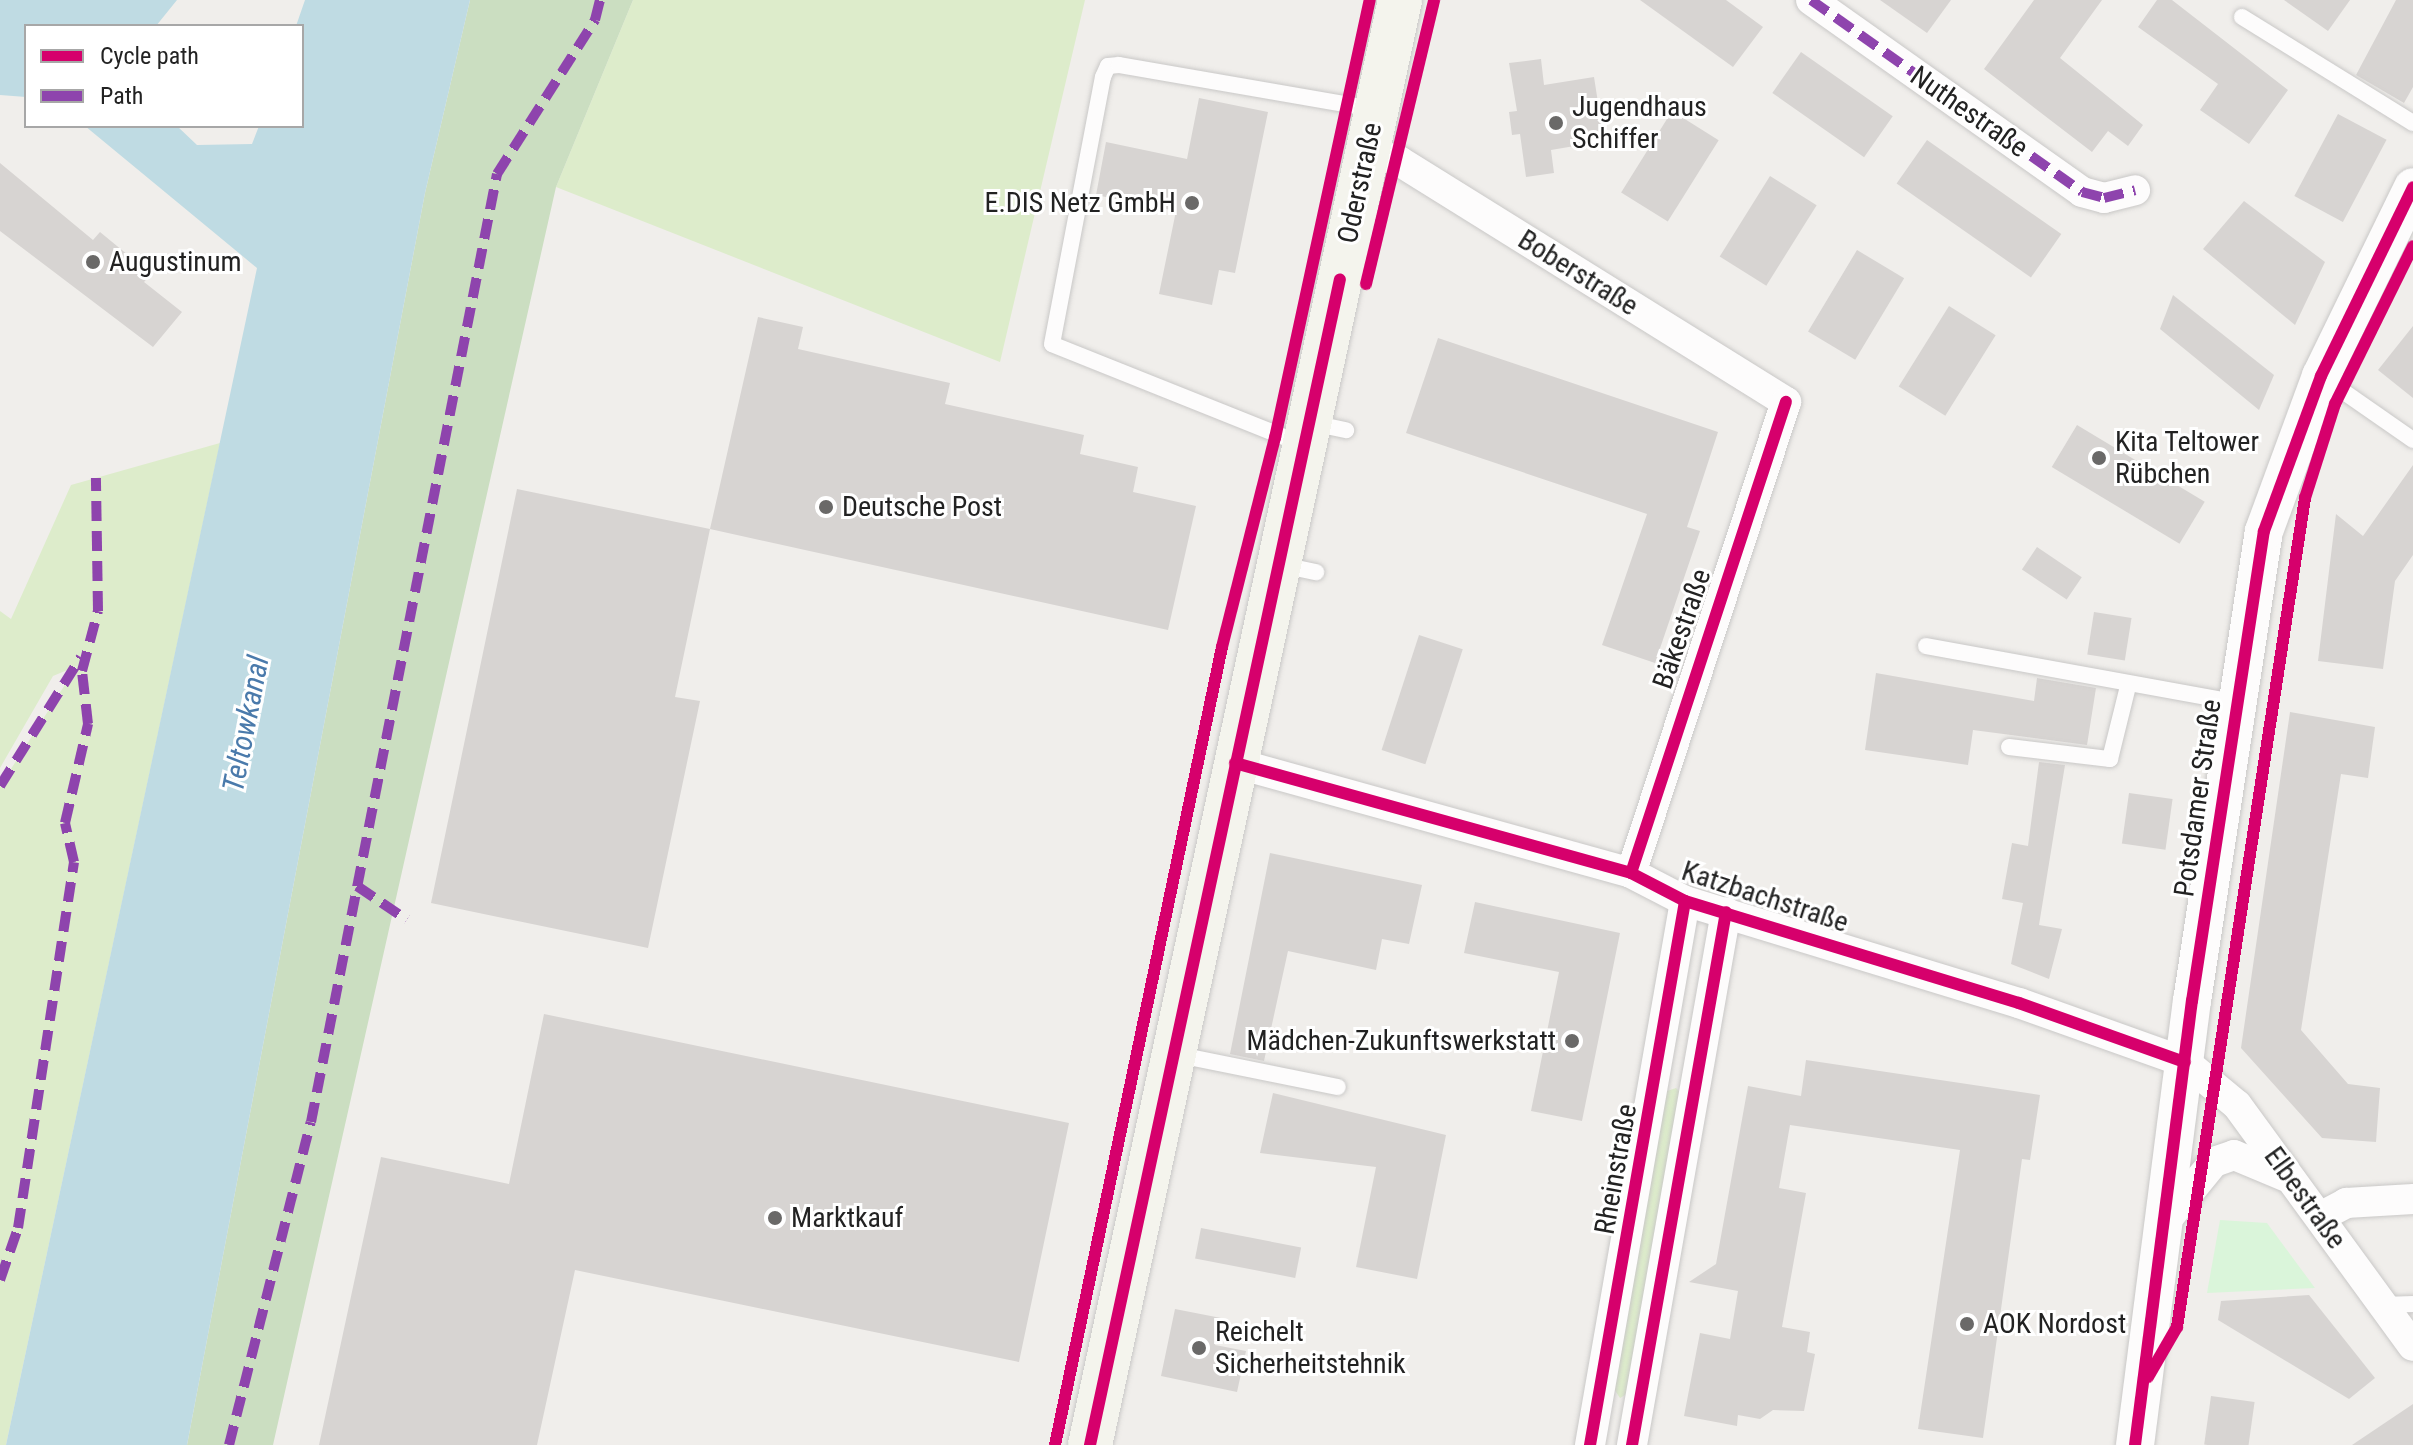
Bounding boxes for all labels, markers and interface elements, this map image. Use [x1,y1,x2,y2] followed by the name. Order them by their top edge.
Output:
[24,24,304,128] legend
[100,42,199,70] text: Cycle path
[1904,59,2034,165] street label: Nuthestraße
[100,82,143,110] text: Path
[1572,90,1707,156] place label: Jugendhaus Schiffer
[1547,114,1565,132] marker: Jugendhaus Schiffer
[1331,120,1389,246] street label: Oderstraße
[984,186,1176,220] place label: E.DIS Netz GmbH
[1183,194,1201,212] marker: E.DIS Netz GmbH
[1512,223,1644,323] street label: Boberstraße
[109,245,242,279] place label: Augustinum
[84,253,102,271] marker: Augustinum
[2115,425,2260,491] place label: Kita Teltower Rübchen
[2090,449,2108,467] marker: Kita Teltower Rübchen
[842,490,1002,524] place label: Deutsche Post
[817,498,835,516] marker: Deutsche Post
[1646,565,1718,693] street label: Bäkestraße
[215,653,277,795] water label: Teltowkanal
[2168,697,2228,899] street label: Potsdamer Straße
[1677,854,1853,940] street label: Katzbachstraße
[1246,1024,1556,1058] place label: Mädchen-Zukunftswerkstatt
[1563,1032,1581,1050] marker: Mädchen-Zukunftswerkstatt
[1588,1101,1644,1237] street label: Rheinstraße
[2257,1141,2353,1255] street label: Elbestraße
[791,1201,903,1235] place label: Marktkauf
[766,1209,784,1227] marker: Marktkauf
[1983,1307,2126,1341] place label: AOK Nordost
[1215,1315,1406,1381] place label: Reichelt Sicherheitstehnik
[1958,1315,1976,1333] marker: AOK Nordost
[1190,1339,1208,1357] marker: Reichelt Sicherheitstehnik

